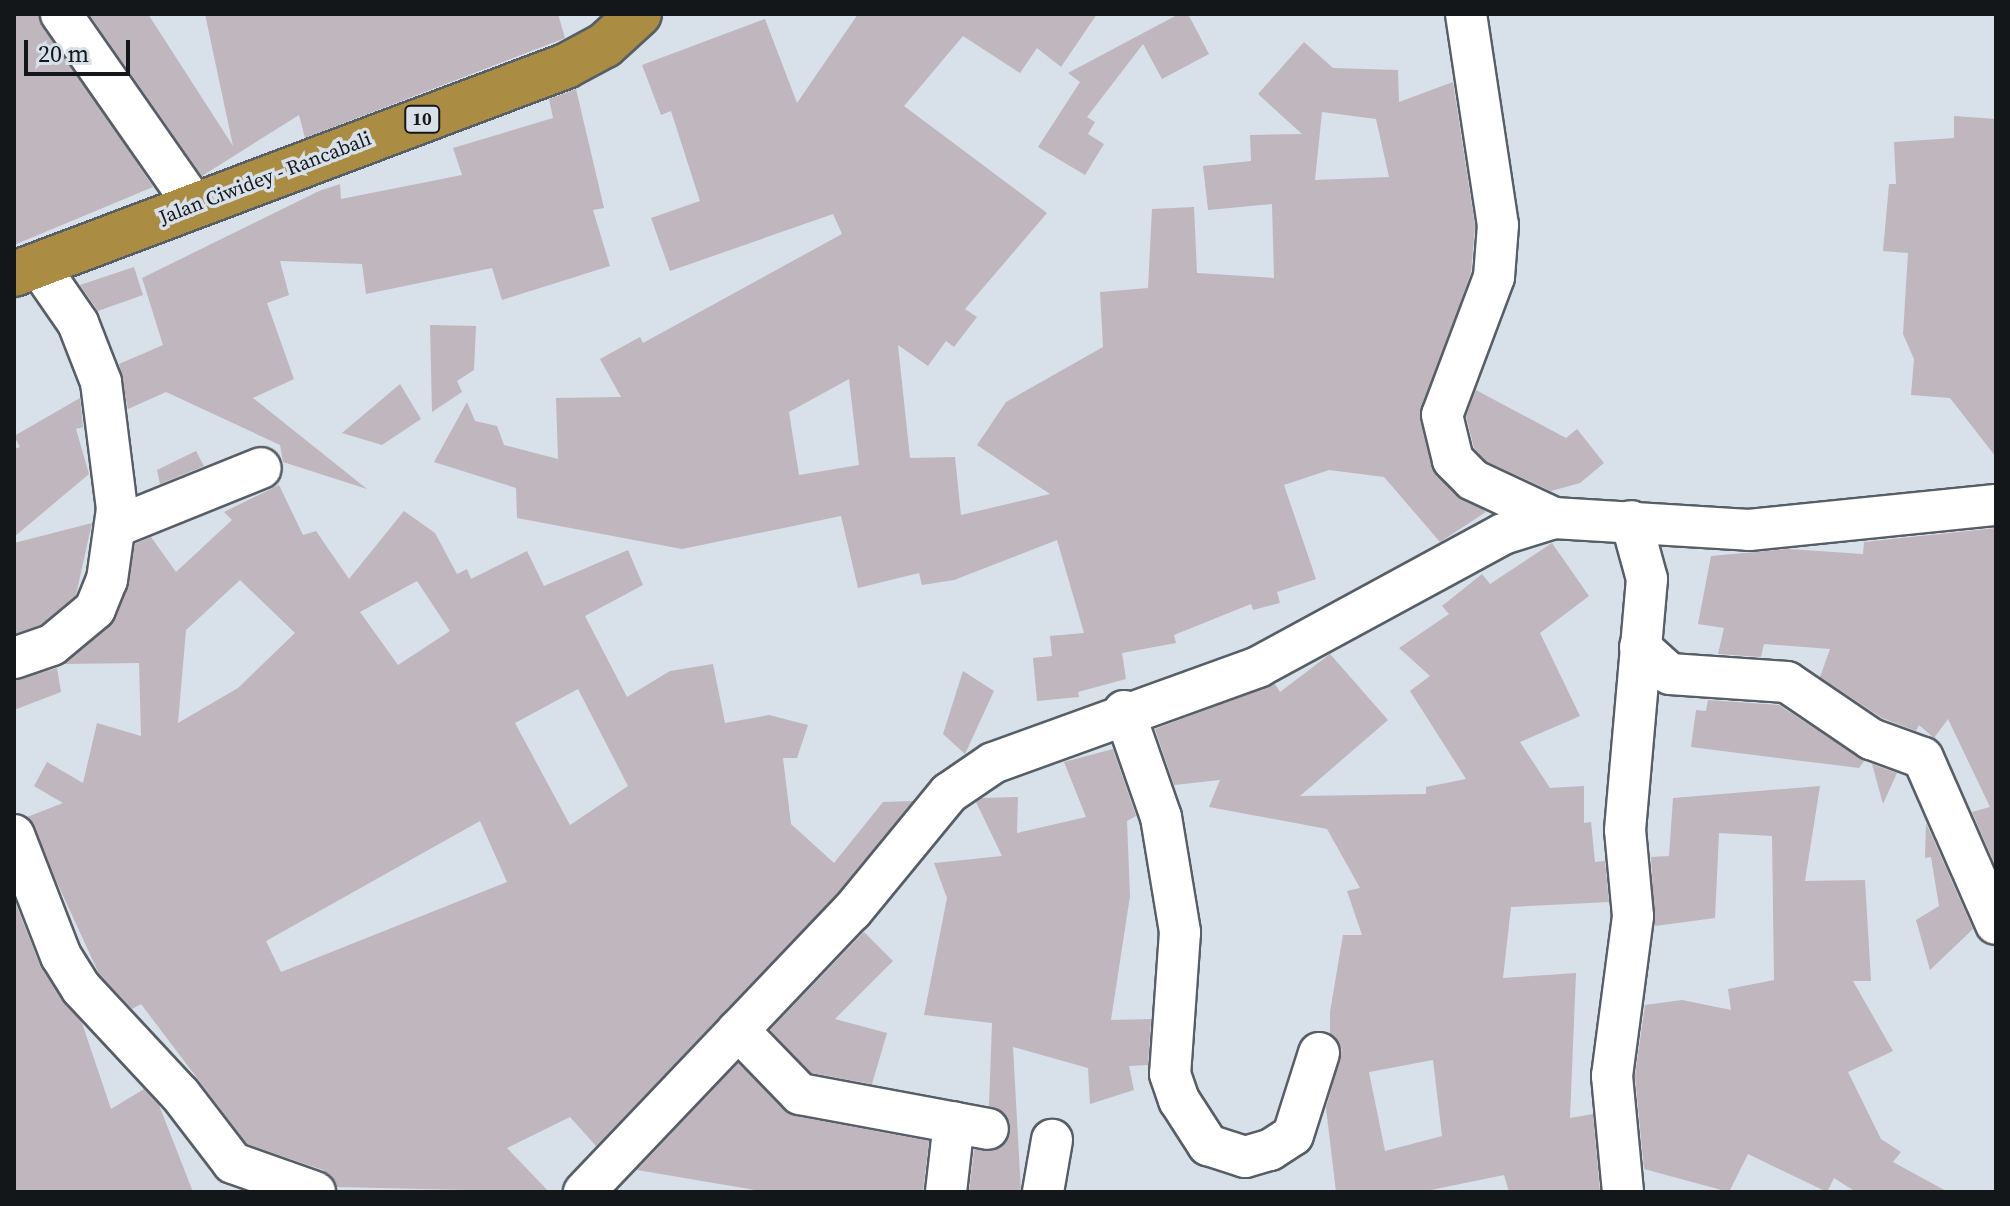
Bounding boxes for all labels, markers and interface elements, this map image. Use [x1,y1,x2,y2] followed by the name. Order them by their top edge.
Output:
[28,24,134,74] scale bar
[38,37,89,70] text: 20 m
[404,105,440,133] road number: 10
[156,126,374,230] street label: Jalan Ciwidey - Rancabali

